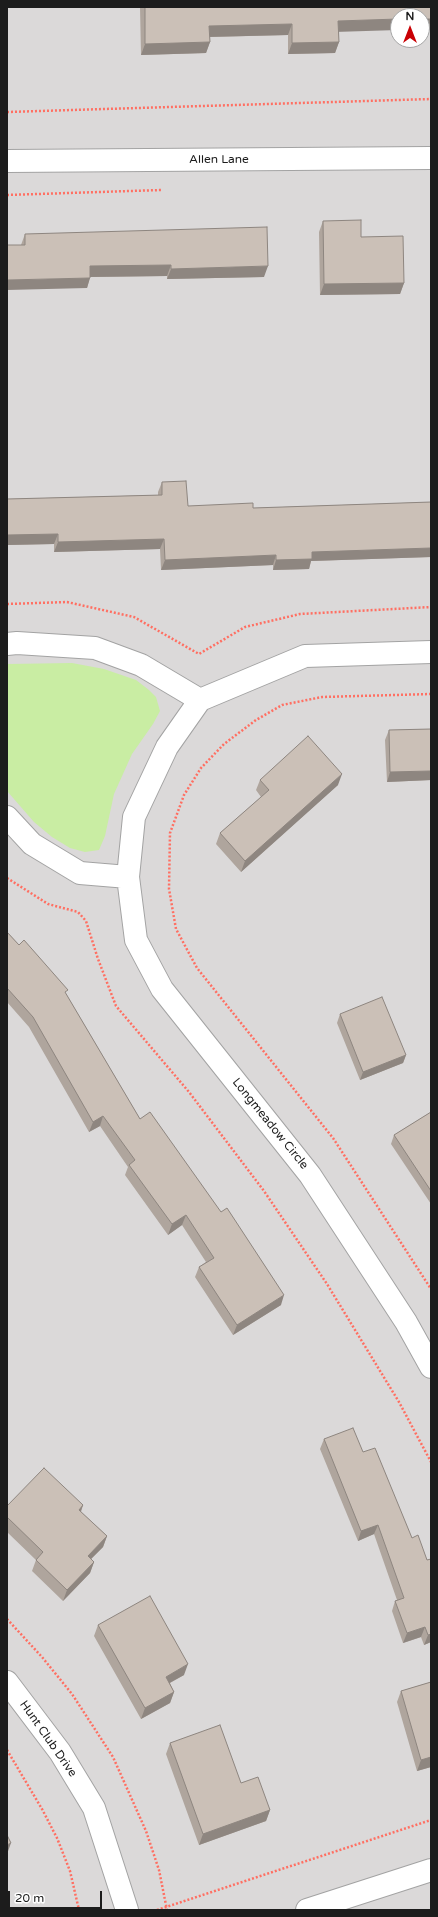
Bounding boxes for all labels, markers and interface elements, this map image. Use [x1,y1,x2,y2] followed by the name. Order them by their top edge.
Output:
[390,8,430,48] north arrow
[406,10,414,23] text: N
[189,153,249,167] street label: Allen Lane
[229,1076,311,1172] street label: Longmeadow Circle
[16,1698,80,1780] street label: Hunt Club Drive
[10,1883,104,1909] scale bar
[15,1891,44,1905] text: 20 m

